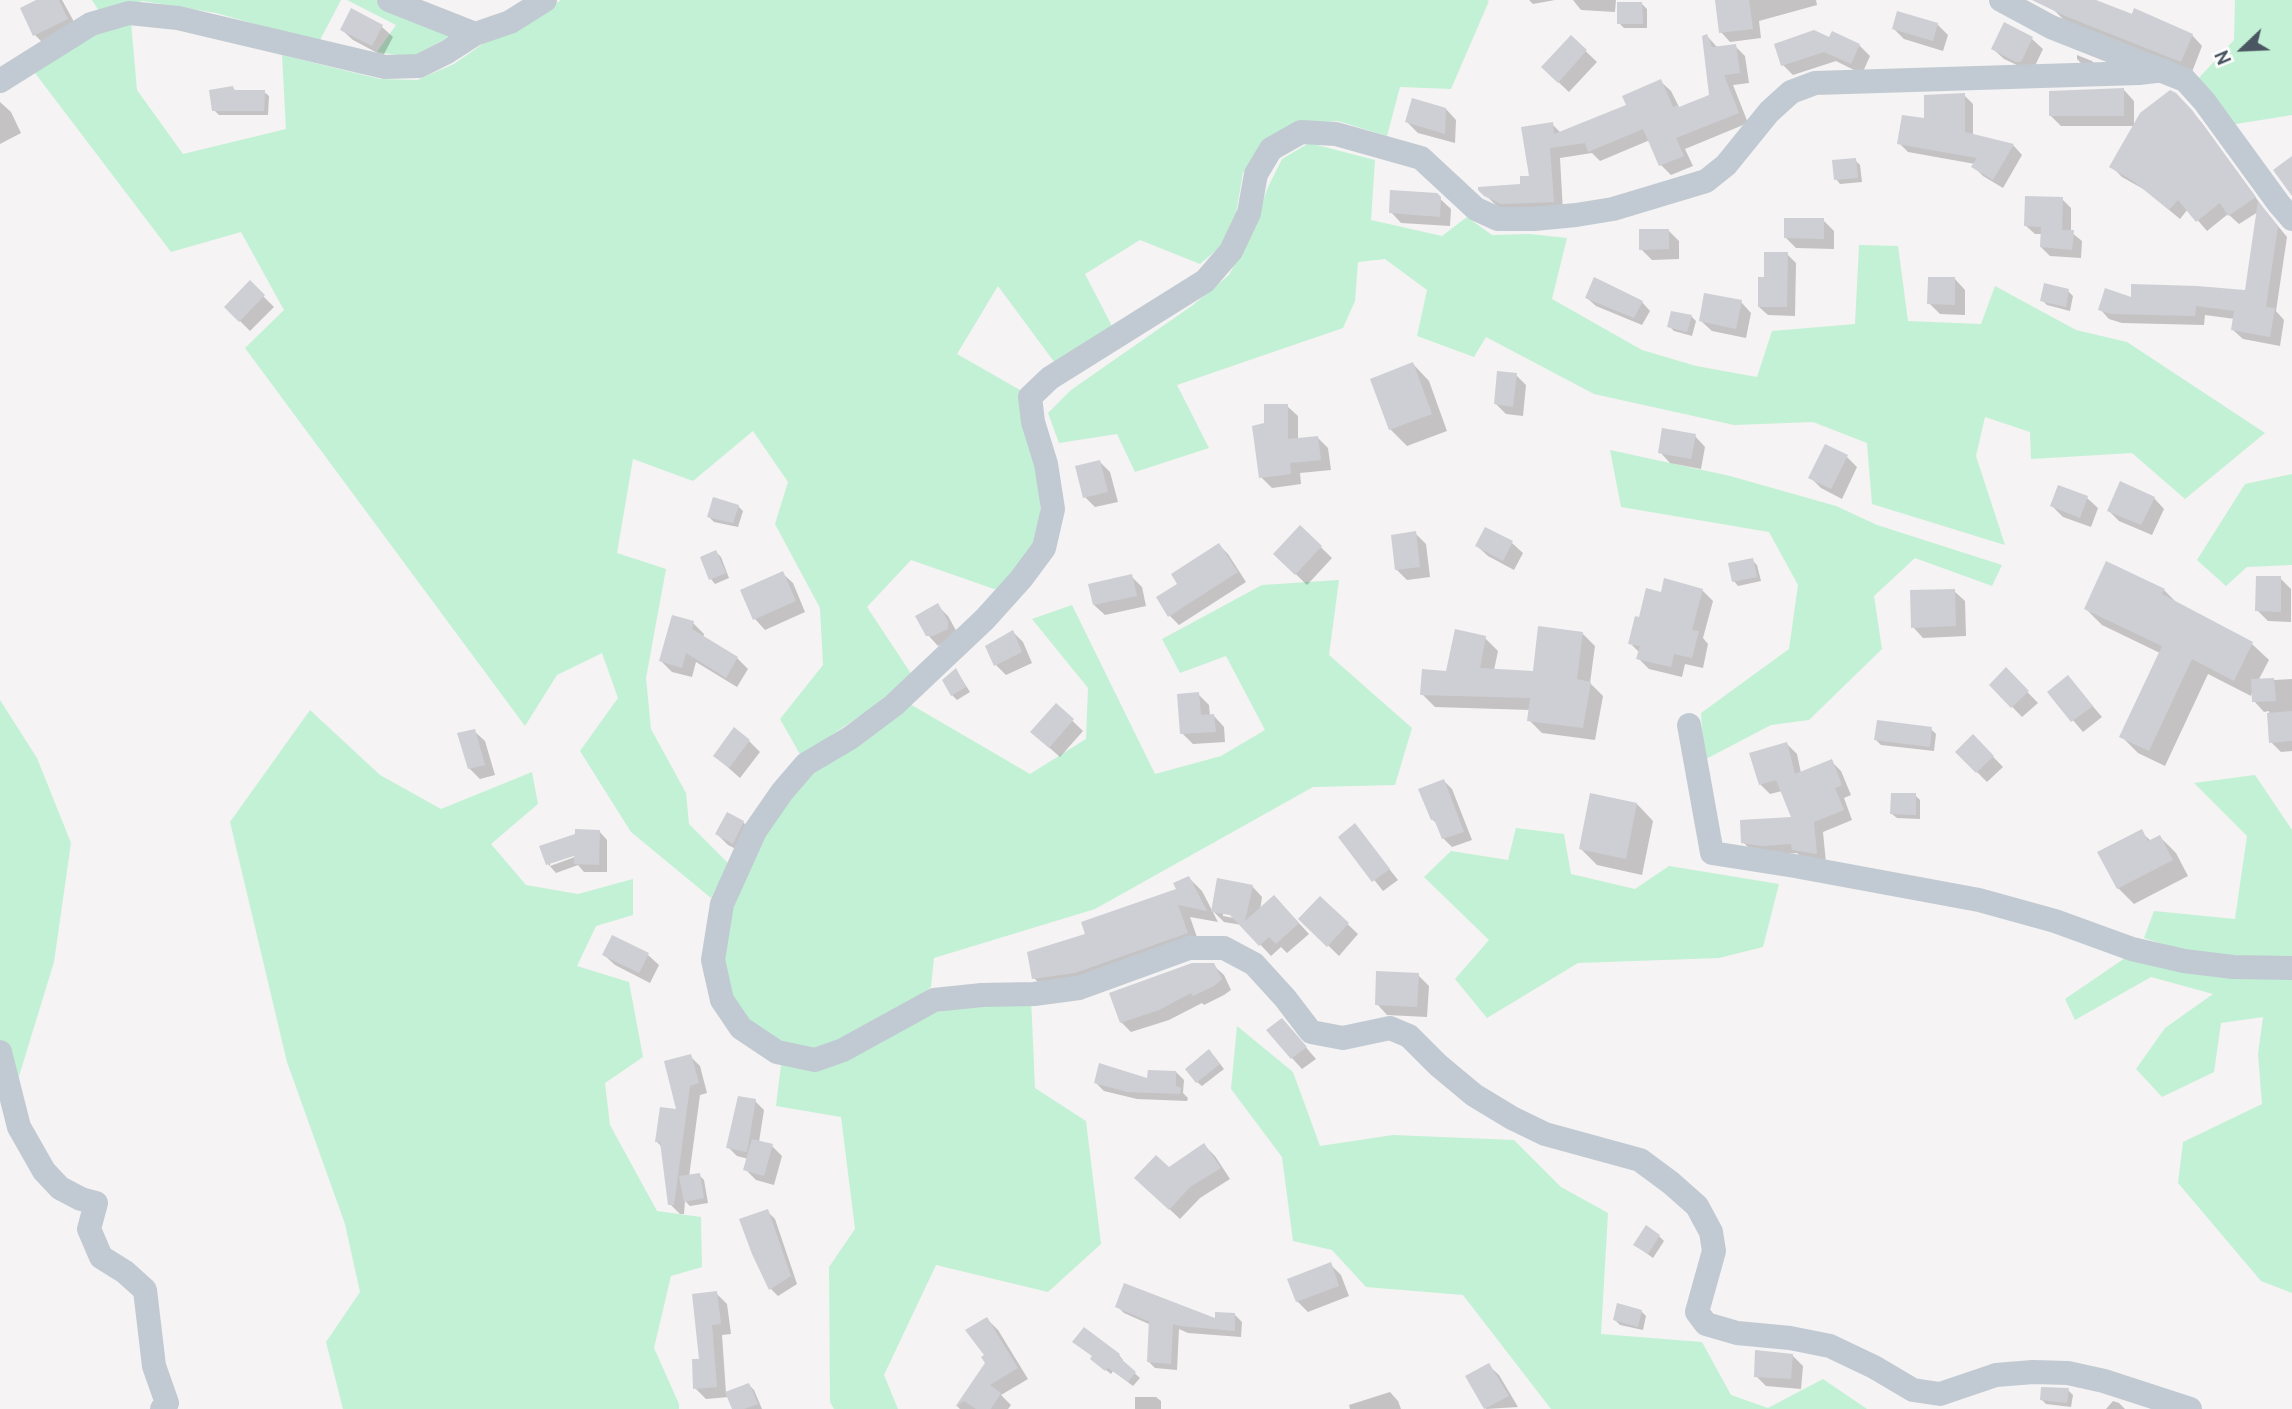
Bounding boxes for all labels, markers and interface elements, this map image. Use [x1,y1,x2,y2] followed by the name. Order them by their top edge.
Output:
[2208,14,2278,84] north arrow
[2210,47,2236,68] text: N

